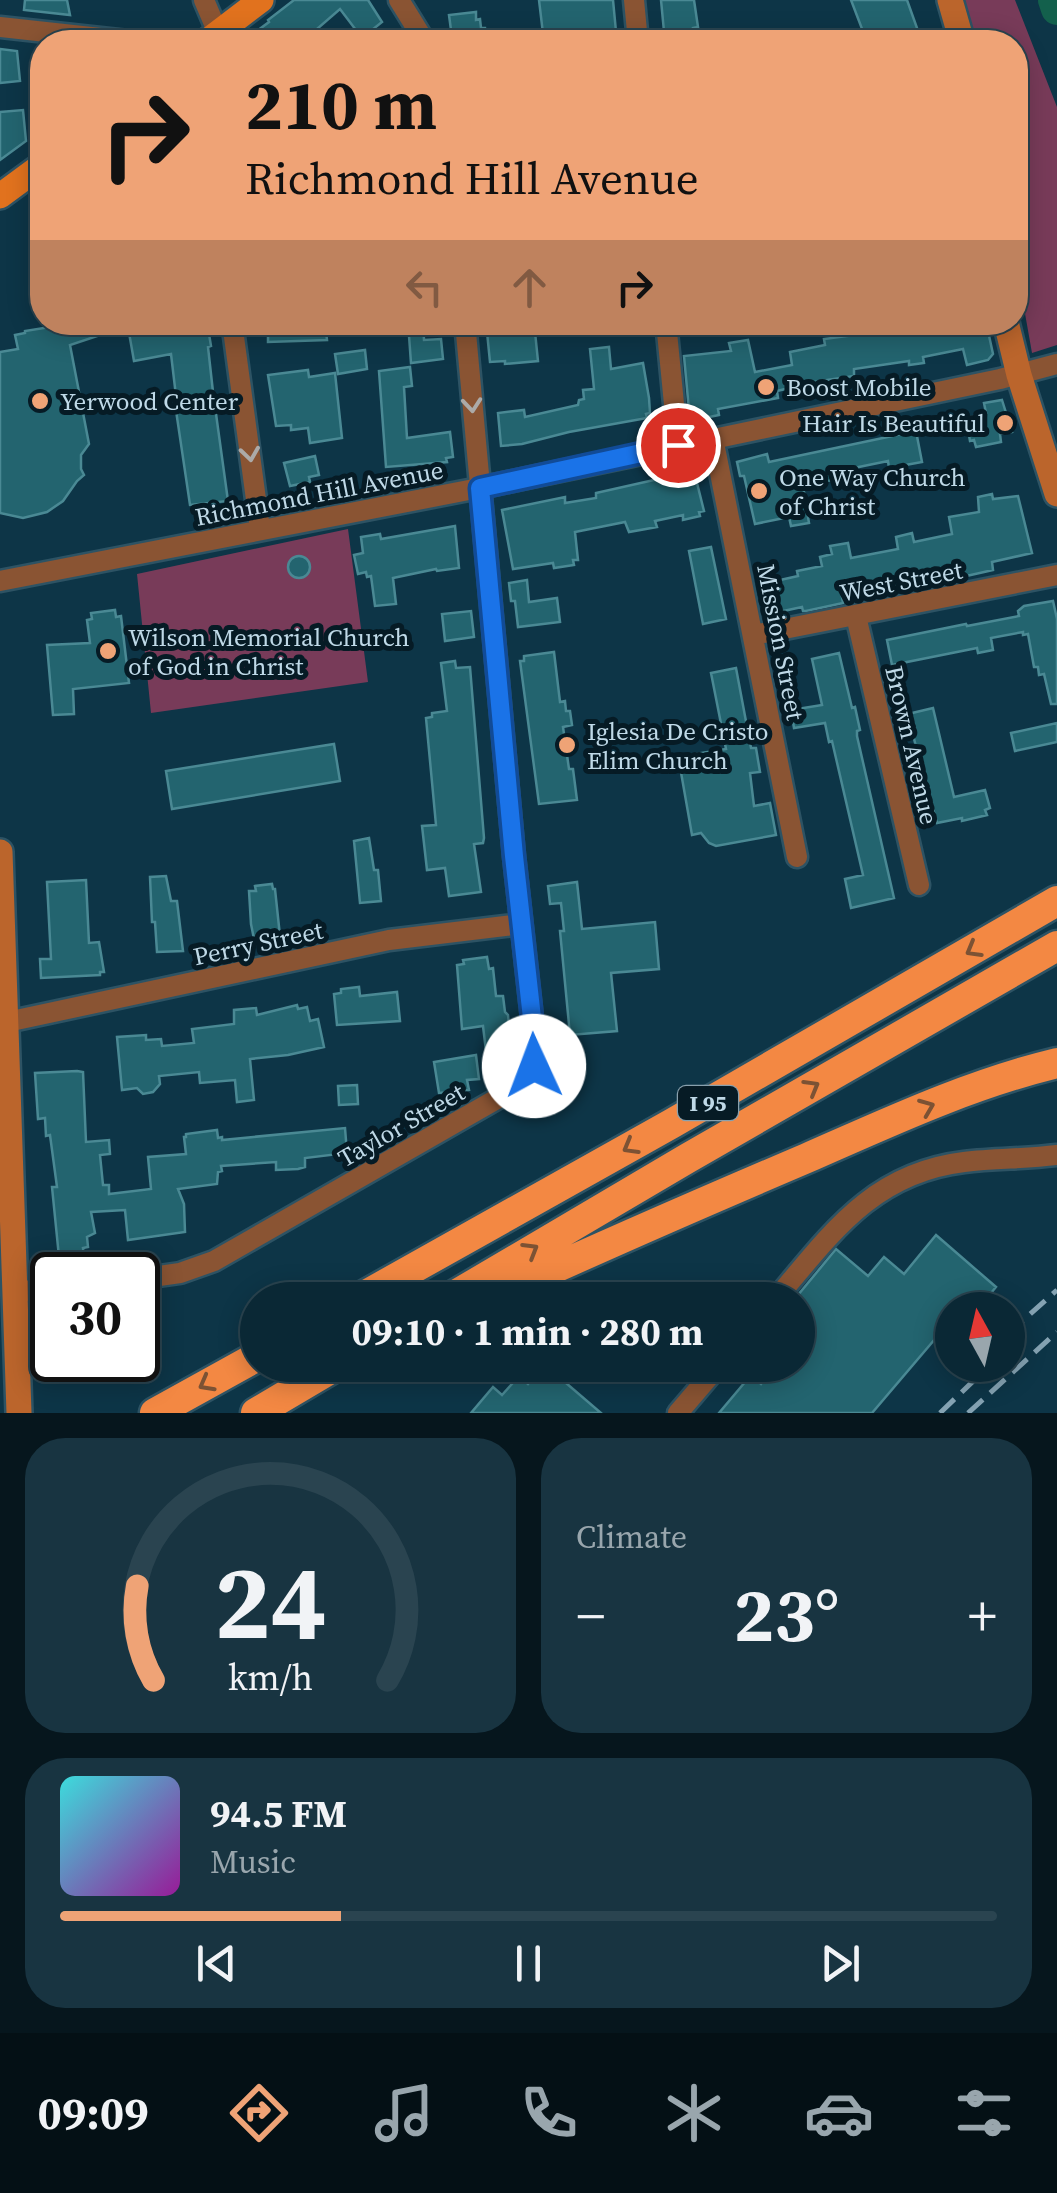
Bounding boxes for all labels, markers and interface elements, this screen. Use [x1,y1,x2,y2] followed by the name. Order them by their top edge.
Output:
[245,56,437,152] text: 210 m
[80,70,210,200] icon: right
[245,147,699,209] text: Richmond Hill Avenue
[397,260,452,315] icon: left
[502,260,557,315] icon: ahead
[607,260,662,315] icon: right
[786,370,932,404] place label: Boost Mobile
[755,376,777,398] marker: Boost Mobile
[60,384,239,418] place label: Yerwood Center
[29,390,51,412] marker: Yerwood Center
[461,398,483,414] one-way arrow
[636,403,721,488] pin
[802,406,985,440] place label: Hair Is Beautiful
[994,412,1016,434] marker: Hair Is Beautiful
[651,418,706,473] icon: arrive
[238,445,259,462] one-way arrow
[192,452,446,534] street label: Richmond Hill Avenue
[779,460,966,523] place label: One Way Church of Christ
[748,480,770,502] marker: One Way Church of Christ
[837,552,966,610] street label: West Street
[749,561,813,724] street label: Mission Street
[128,620,410,683] place label: Wilson Memorial Church of God in Christ
[97,640,119,662] marker: Wilson Memorial Church of God in Christ
[877,662,947,828] street label: Brown Avenue
[587,714,768,777] place label: Iglesia De Cristo Elim Church
[556,734,578,756] marker: Iglesia De Cristo Elim Church
[190,913,327,973] street label: Perry Street
[965,938,983,957] one-way arrow
[482,1014,586,1118] position arrow
[331,1075,471,1175] street label: Taylor Street
[801,1080,819,1099] one-way arrow
[678,1086,738,1120] road number: I 95
[917,1098,934,1118] one-way arrow
[623,1135,641,1155] one-way arrow
[520,1243,538,1262] one-way arrow
[30,1252,160,1382] speed limit sign: 30
[935,1292,1025,1382] north arrow
[935,1292,1025,1382] map controls
[351,1306,704,1358] text: 09:10 · 1 min · 280 m
[199,1372,217,1392] one-way arrow
[576,1515,687,1559] text: Climate
[214,1530,327,1673] text: 24
[734,1563,839,1666] text: 23°
[576,1578,605,1653] text: −
[968,1578,997,1653] text: +
[228,1653,313,1702] text: km/h
[210,1788,347,1840] text: 94.5 FM
[210,1840,296,1884] text: Music
[189,1936,244,1991] icon: previous
[501,1936,556,1991] icon: pause
[813,1936,868,1991] icon: next
[224,2078,294,2148] icon: directions
[369,2078,439,2148] icon: music
[514,2078,584,2148] icon: phone
[659,2078,729,2148] icon: climate
[804,2078,874,2148] icon: car
[949,2078,1019,2148] icon: filters
[38,2082,149,2144] text: 09:09

